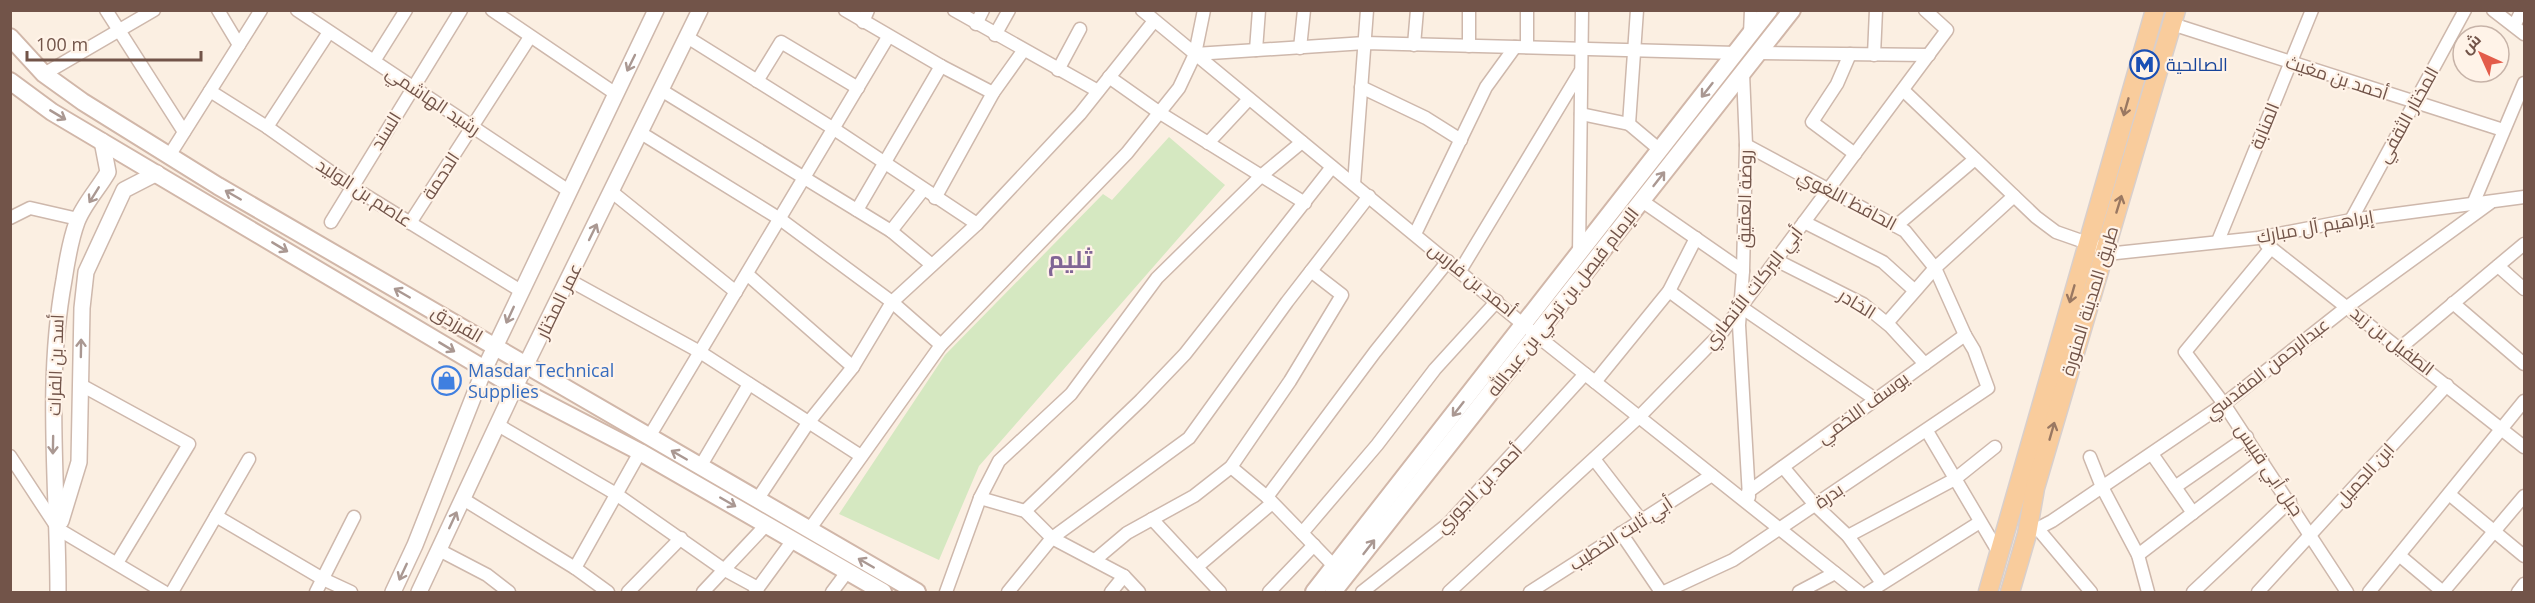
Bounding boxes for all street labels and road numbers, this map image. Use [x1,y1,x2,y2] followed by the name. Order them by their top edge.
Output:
[2283,49,2392,105] street label: أحمد بن مغيث
[380,60,486,143] street label: رشيد الهاشمي
[2371,62,2446,168] street label: المختار الثقفي
[2244,99,2284,152] street label: المنابة
[364,107,406,154] street label: السند
[416,147,464,204] street label: الدحمة
[1731,150,1758,248] street label: روضة العقيق
[312,152,417,233] street label: عاصم بن الوليد
[1792,163,1901,238] street label: الحافظ اللغوي
[1481,202,1646,403] street label: الإمام فيصل بن تركي بن عبدالله
[2254,204,2376,249] street label: إبراهيم آل مبارك
[1697,221,1810,355] street label: أبي البركات الأنصاري
[2055,223,2124,379] street label: طريق المدينة المنورة
[1424,237,1522,322] street label: أحمد بن فارس
[529,259,587,343] street label: عمر المختار
[1834,282,1881,324] street label: الخادر
[427,299,488,348] street label: الفرزدق
[2346,300,2439,380] street label: الطفيل بن زيد
[2199,312,2335,426] street label: عبدالرحمن المقدسي
[41,313,69,416] street label: أسد بن الفرات
[1812,366,1915,451] street label: يوسف اللخمي
[2228,418,2310,522] street label: جبل أبي قبيس
[2329,437,2399,511] street label: ابن الجميل
[1430,438,1529,540] street label: أحمد بن الجوري
[1809,477,1847,513] street label: بدرة
[1564,491,1679,578] street label: أبي ثابت الخطيب

